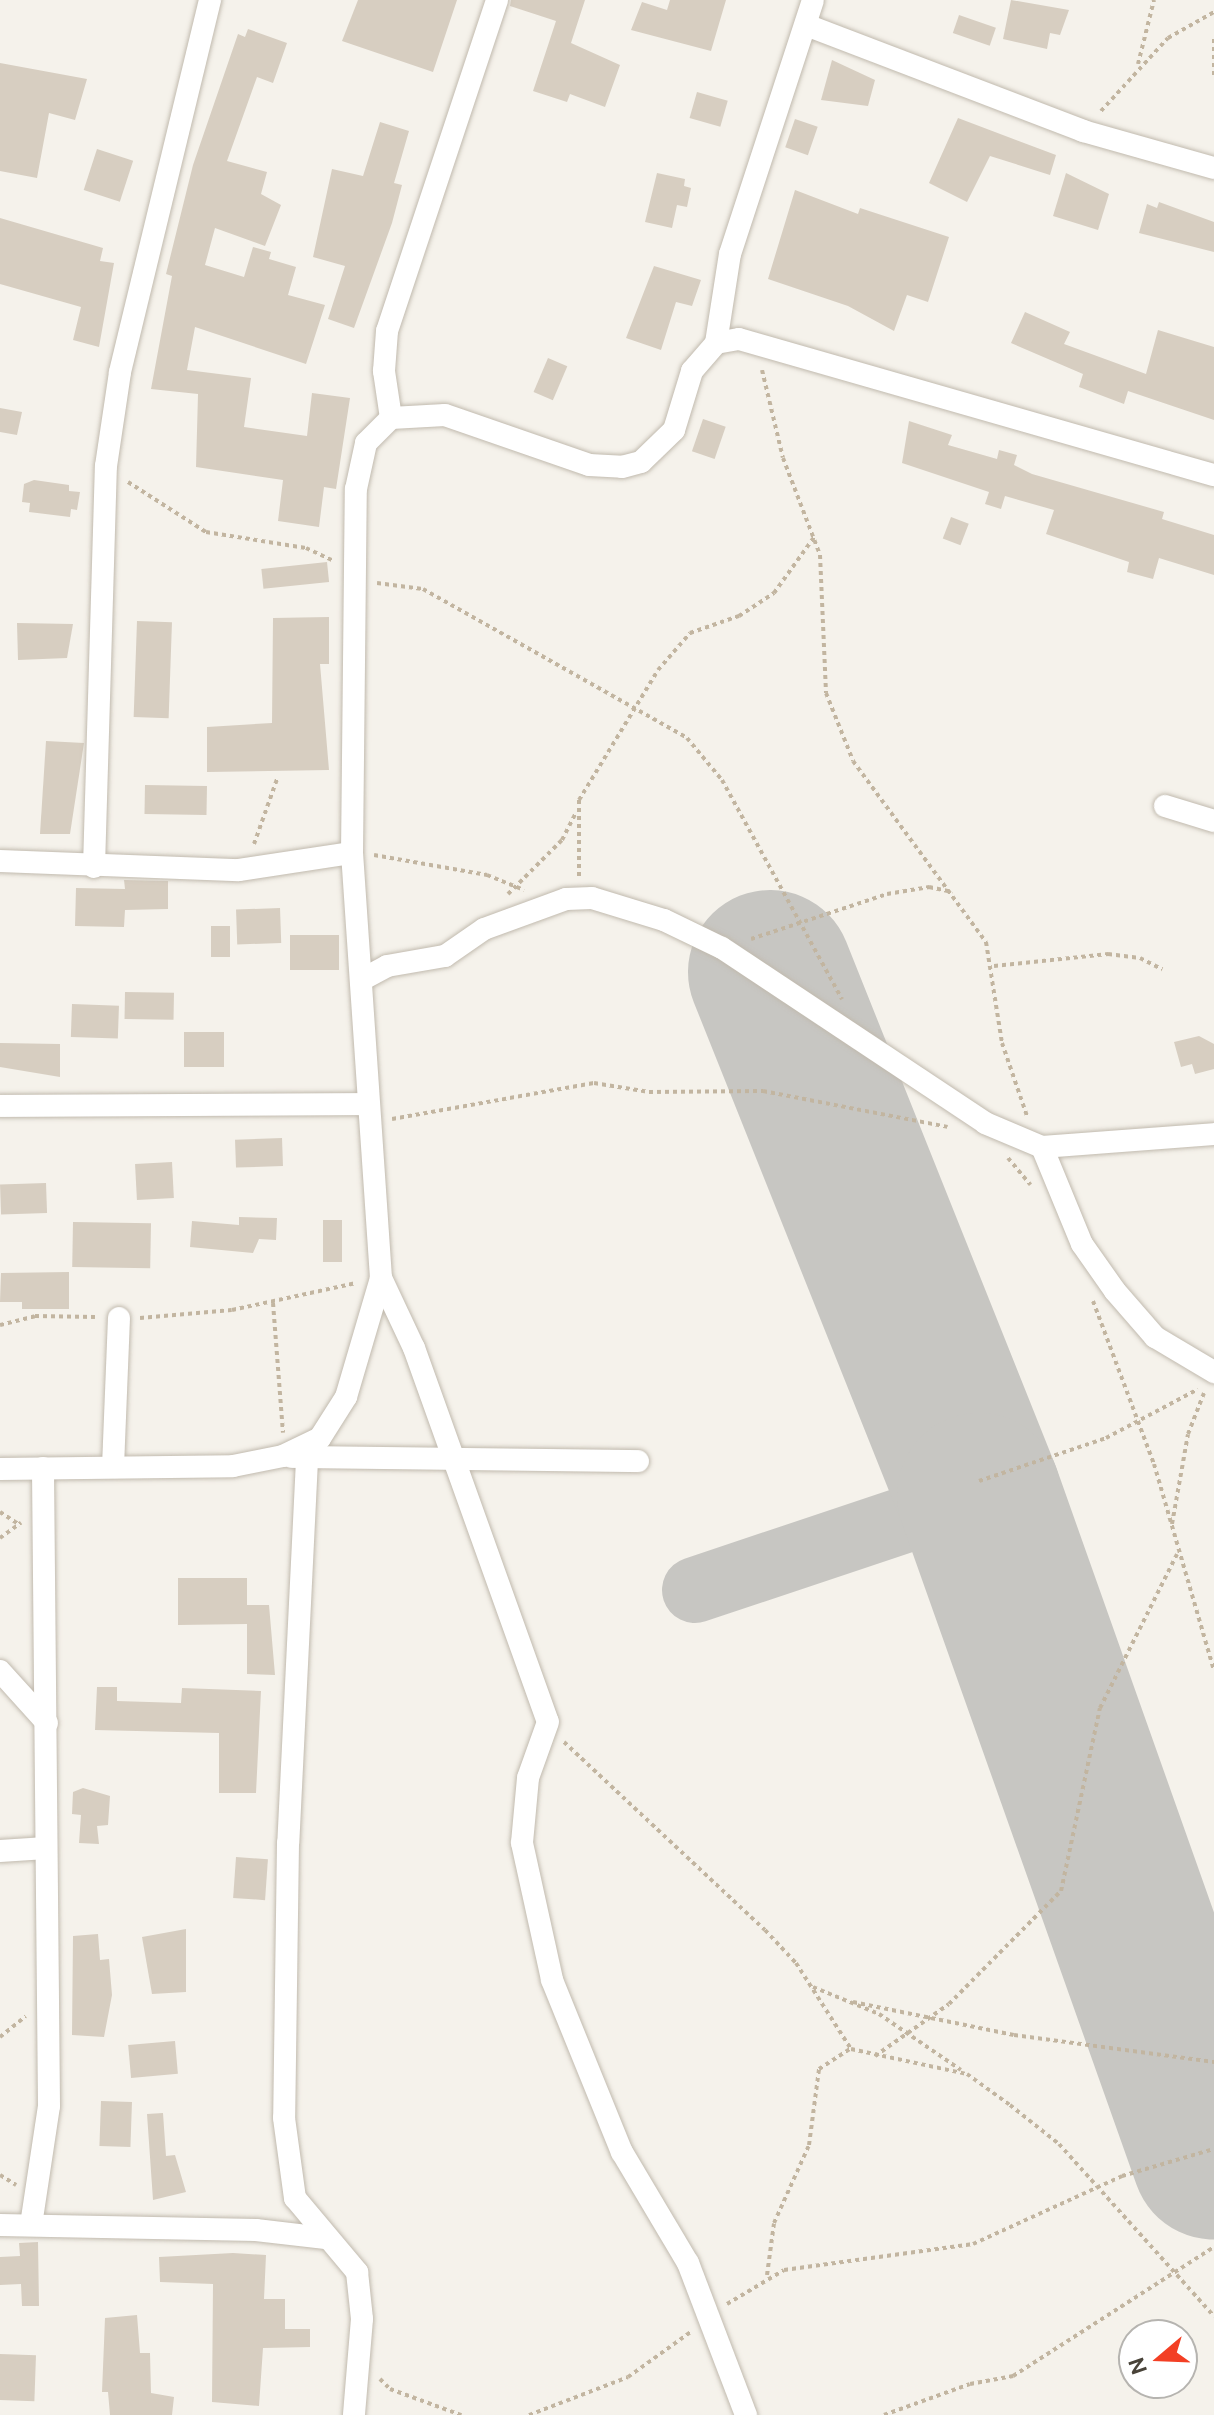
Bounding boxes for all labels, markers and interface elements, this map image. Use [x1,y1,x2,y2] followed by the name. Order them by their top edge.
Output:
[1118,2319,1198,2399] north arrow
[1122,2354,1151,2378] text: N

